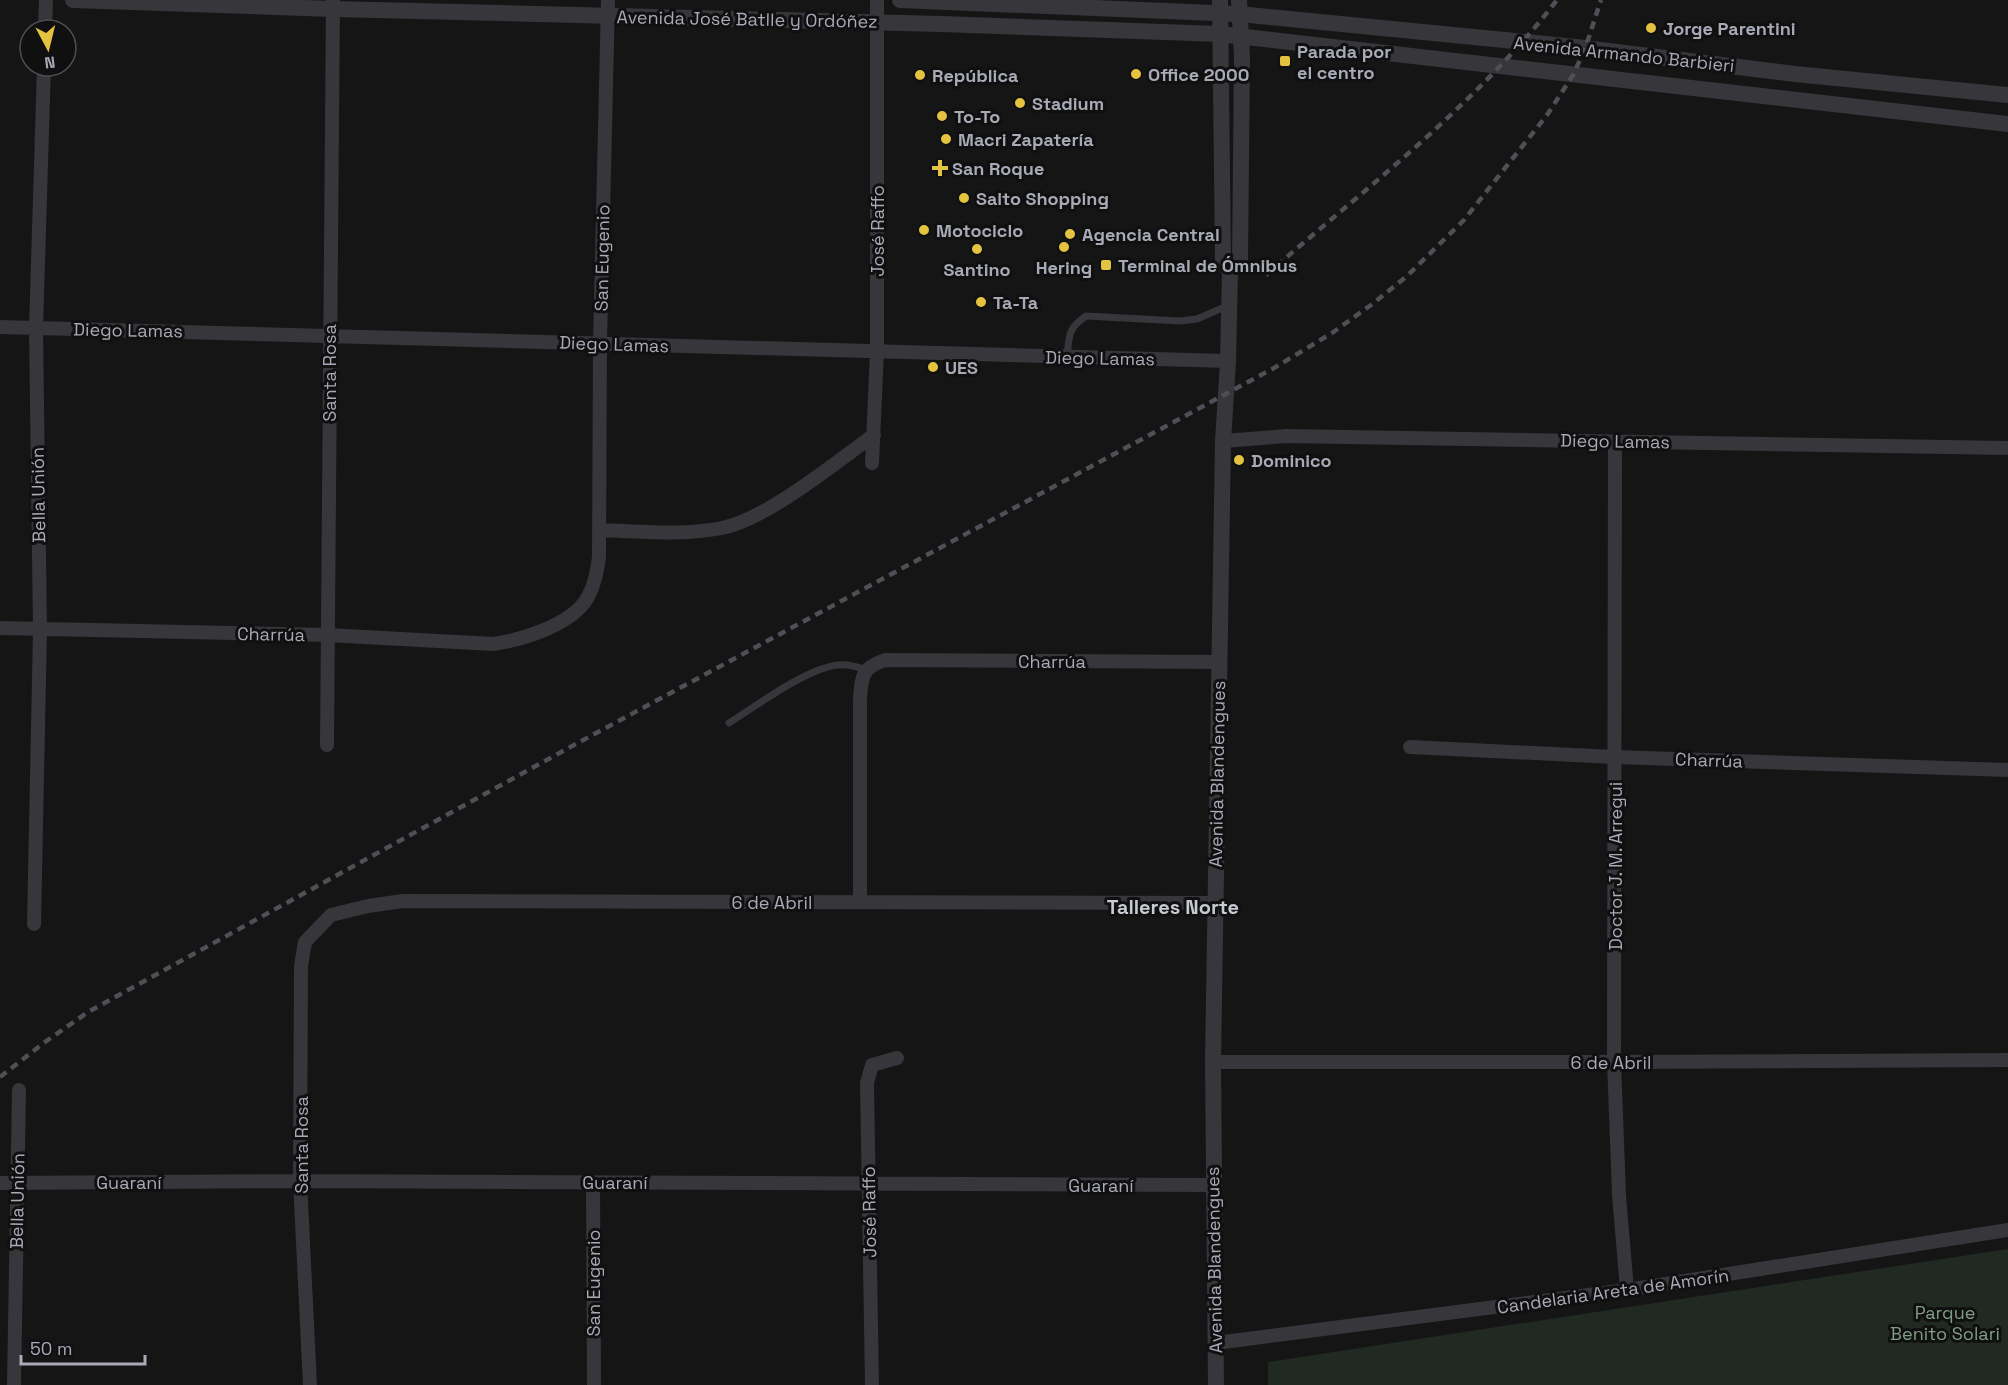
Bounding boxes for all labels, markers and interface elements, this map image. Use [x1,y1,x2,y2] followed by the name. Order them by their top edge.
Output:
[616,5,878,33] street label: Avenida José Batlle y Ordóñez
[1663,17,1796,40] place label: Jorge Parentini
[18,18,78,78] north arrow
[1644,21,1658,35] marker: Jorge Parentini
[1512,31,1736,77] street label: Avenida Armando Barbieri
[1297,40,1391,84] place label: Parada por el centro
[43,51,56,73] text: N
[1278,54,1292,68] marker: Parada por el centro
[1148,63,1249,86] place label: Office 2000
[932,64,1019,87] place label: República
[1129,67,1143,81] marker: Office 2000
[913,68,927,82] marker: República
[1032,92,1104,115] place label: Stadium
[1013,96,1027,110] marker: Stadium
[954,105,1000,128] place label: To-To
[935,109,949,123] marker: To-To
[958,128,1094,151] place label: Macri Zapatería
[939,132,953,146] marker: Macri Zapatería
[952,157,1044,180] place label: San Roque
[933,161,947,175] marker: San Roque
[866,185,889,277] street label: José Raffo
[976,187,1109,210] place label: Salto Shopping
[957,191,971,205] marker: Salto Shopping
[590,204,614,312] street label: San Eugenio
[936,219,1023,242] place label: Motociclo
[917,223,931,237] marker: Motociclo
[1082,223,1220,246] place label: Agencia Central
[1063,227,1077,241] marker: Agencia Central
[1057,240,1071,254] marker: Hering
[970,242,984,256] marker: Santino
[1118,254,1297,277] place label: Terminal de Ómnibus
[1036,256,1092,279] place label: Hering
[943,258,1011,281] place label: Santino
[1099,258,1113,272] marker: Terminal de Ómnibus
[993,291,1039,314] place label: Ta-Ta
[974,295,988,309] marker: Ta-Ta
[73,318,183,342] street label: Diego Lamas
[318,324,341,422] street label: Santa Rosa
[559,331,669,357] street label: Diego Lamas
[1045,346,1155,370] street label: Diego Lamas
[945,356,978,379] place label: UES
[926,360,940,374] marker: UES
[1560,429,1670,453] street label: Diego Lamas
[26,447,50,543] street label: Bella Unión
[1251,449,1332,472] place label: Dominico
[1232,453,1246,467] marker: Dominico
[237,622,305,646] street label: Charrúa
[1018,650,1086,673] street label: Charrúa
[1204,680,1230,868] street label: Avenida Blandengues
[1675,747,1743,773] street label: Charrúa
[1604,782,1627,950] street label: Doctor J. M. Arregui
[732,891,812,914] street label: 6 de Abril
[1107,894,1239,920] district label: Talleres Norte
[1571,1051,1651,1074] street label: 6 de Abril
[290,1096,313,1194] street label: Santa Rosa
[5,1153,29,1249] street label: Bella Unión
[857,1166,881,1258] street label: José Raffo
[1201,1166,1227,1354] street label: Avenida Blandengues
[96,1171,162,1194] street label: Guaraní
[582,1171,648,1194] street label: Guaraní
[1068,1174,1134,1197] street label: Guaraní
[582,1230,605,1336] street label: San Eugenio
[1496,1263,1730,1319] street label: Candelaria Areta de Amorín
[1890,1301,2000,1345] park label: Parque Benito Solari
[21,1328,146,1366] scale bar
[30,1337,72,1360] text: 50 m

